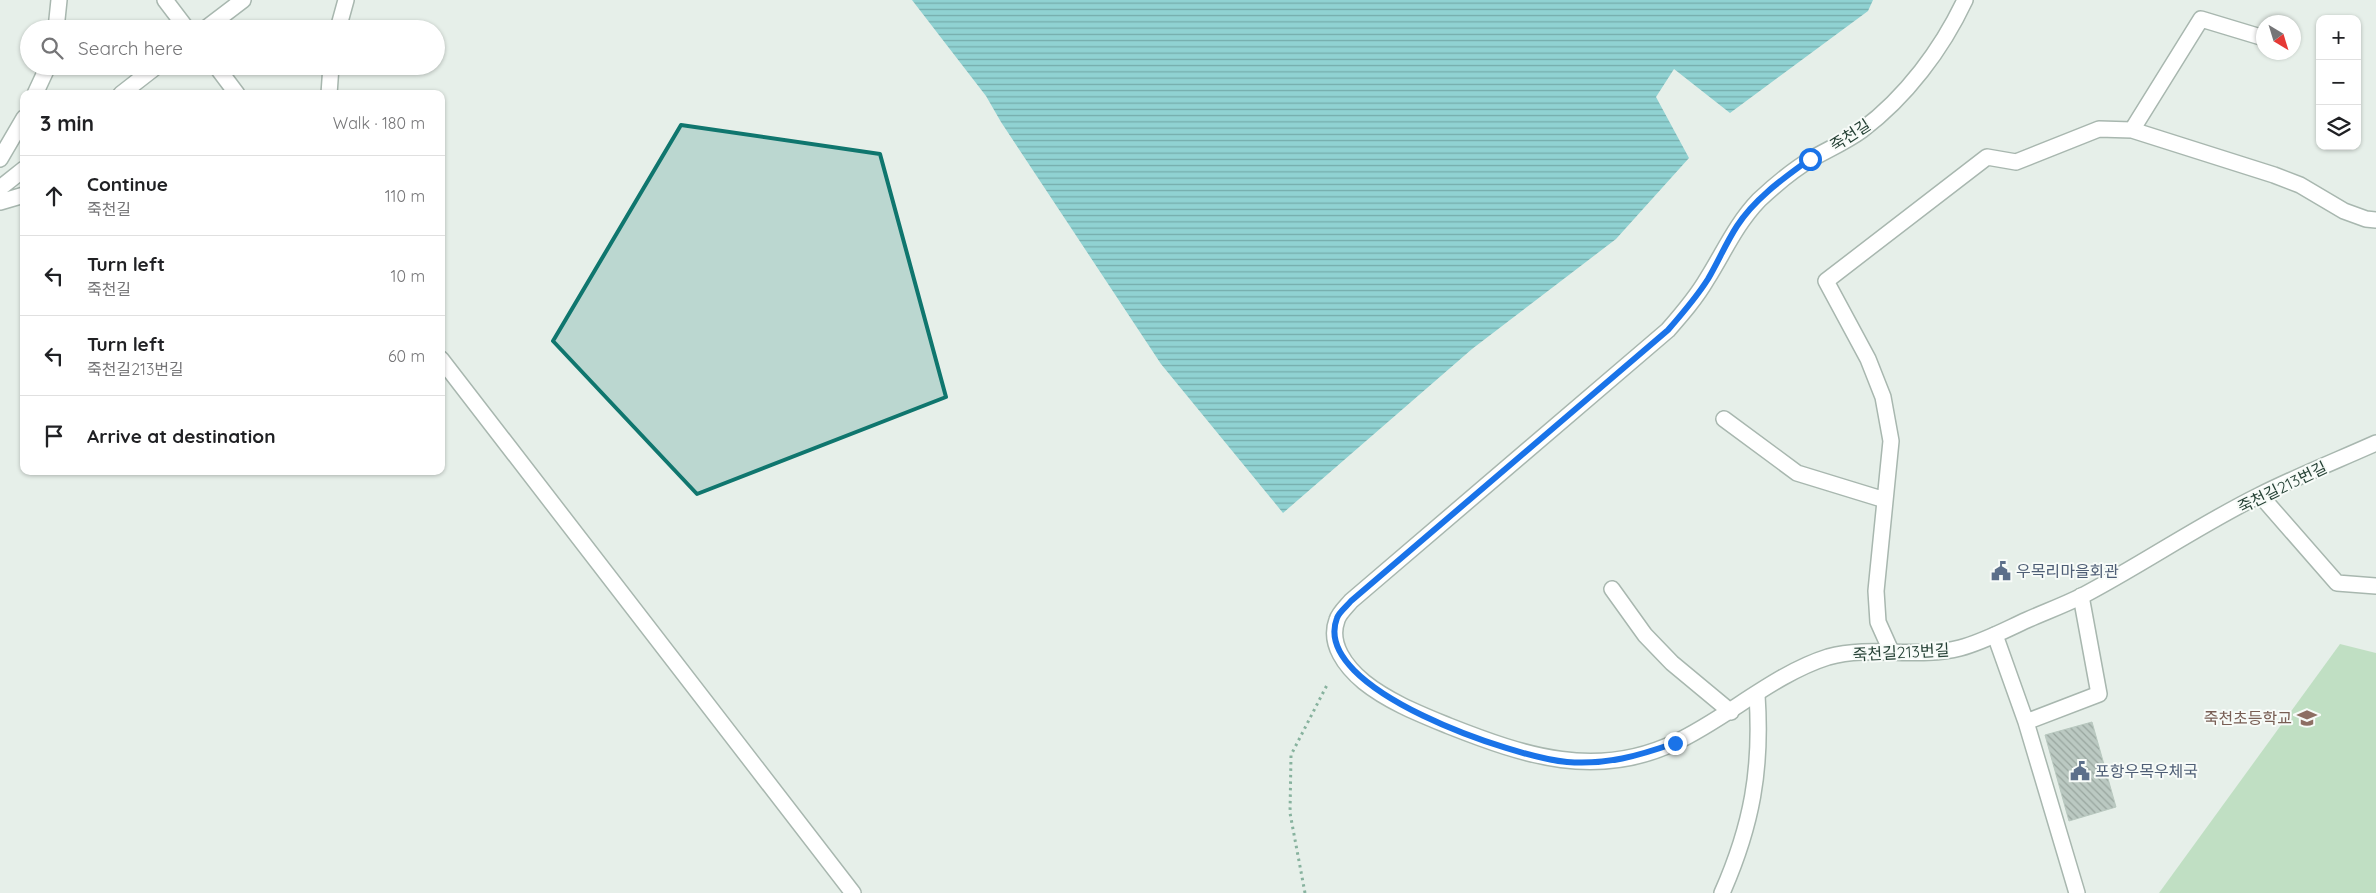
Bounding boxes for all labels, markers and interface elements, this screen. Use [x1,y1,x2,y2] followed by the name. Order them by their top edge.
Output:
[2256,15,2301,60] north arrow
[2316,15,2361,150] map controls
[2316,15,2361,60] button: +
[20,20,445,75] search box
[38,34,66,62] icon: search
[78,36,183,60] text: Search here
[2316,60,2361,105] button: −
[2316,105,2361,150] button: layers
[40,110,94,136] text: 3 min
[333,113,425,133] text: Walk · 180 m
[1826,115,1874,155] street label: 죽천길
[1799,148,1822,171] route start
[87,172,168,196] text: Continue
[40,182,68,210] icon: ahead
[385,186,425,206] text: 110 m
[87,199,131,219] text: 죽천길
[87,252,165,276] text: Turn left
[40,262,68,290] icon: left
[391,266,425,286] text: 10 m
[87,279,131,299] text: 죽천길
[87,332,165,356] text: Turn left
[40,342,68,370] icon: left
[388,346,425,366] text: 60 m
[87,359,184,379] text: 죽천길213번길
[40,422,68,450] icon: arrive
[87,424,276,448] text: Arrive at destination
[2234,457,2330,517] street label: 죽천길213번길
[1990,560,2012,582] public building icon: 우목리마을회관
[2016,561,2119,581] place label: 우목리마을회관
[1852,639,1950,665] street label: 죽천길213번길
[2296,707,2318,729] school or university icon: 죽천초등학교
[2204,708,2292,728] place label: 죽천초등학교
[1664,732,1687,755] route end
[2069,760,2091,782] public building icon: 포항우목우체국
[2095,761,2198,781] place label: 포항우목우체국

